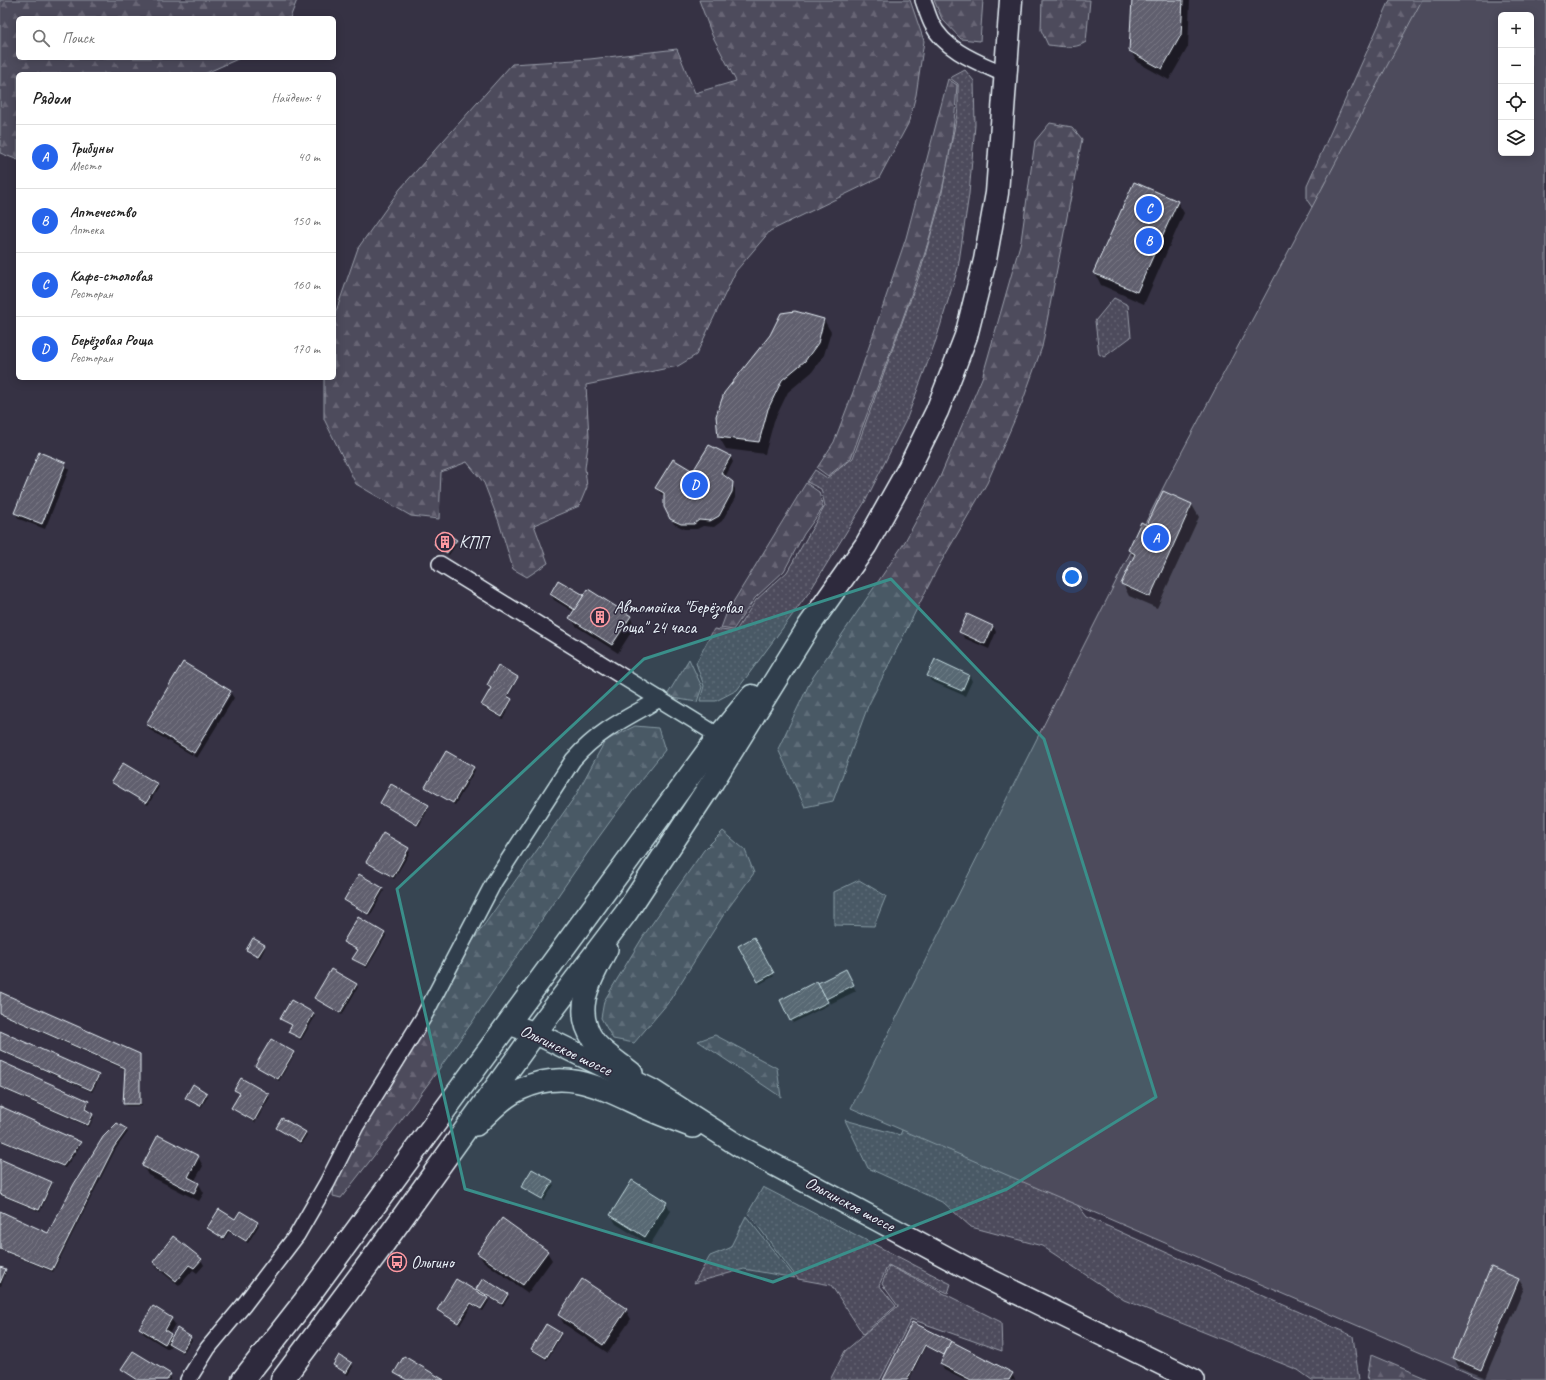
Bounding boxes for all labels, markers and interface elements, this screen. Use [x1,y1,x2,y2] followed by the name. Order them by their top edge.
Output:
[1498,12,1534,156] map controls
[1498,12,1534,48] button: +
[16,16,336,60] search box
[30,27,52,49] icon: search
[62,29,94,48] text: Поиск
[1498,48,1534,84] button: −
[1498,84,1534,120] button: locate
[32,88,70,109] text: Рядом
[272,90,320,106] text: Найдено: 4
[1498,120,1534,156] button: layers
[70,139,112,158] text: Трибуны
[42,149,48,165] text: A
[298,149,320,165] text: 40 m
[70,158,101,174] text: Место
[1136,194,1162,224] pin: C
[70,203,136,222] text: Аптечество
[42,213,48,229] text: B
[292,213,320,229] text: 150 m
[70,222,104,238] text: Аптека
[1136,226,1162,256] pin: B
[70,267,152,286] text: Кафе-столовая
[42,277,48,293] text: C
[292,277,320,293] text: 160 m
[70,286,113,302] text: Ресторан
[70,331,153,350] text: Берёзовая Роща
[41,341,49,357] text: D
[292,341,320,357] text: 170 m
[70,350,113,366] text: Ресторан
[682,470,708,500] pin: D
[1143,523,1169,553] pin: A
[434,531,456,553] building icon: КПП
[459,532,491,553] place label: КПП
[1062,567,1082,587] your location
[614,597,743,638] place label: Автомойка "Берёзовая Роща" 24 часа
[589,606,611,628] building icon: Автомойка "Берёзовая Роща" 24 часа
[517,1020,616,1081] street label: Ольгинское шоссе
[802,1172,900,1237] street label: Ольгинское шоссе
[386,1251,408,1273] bus stop icon: Ольгино
[411,1252,456,1273] place label: Ольгино

